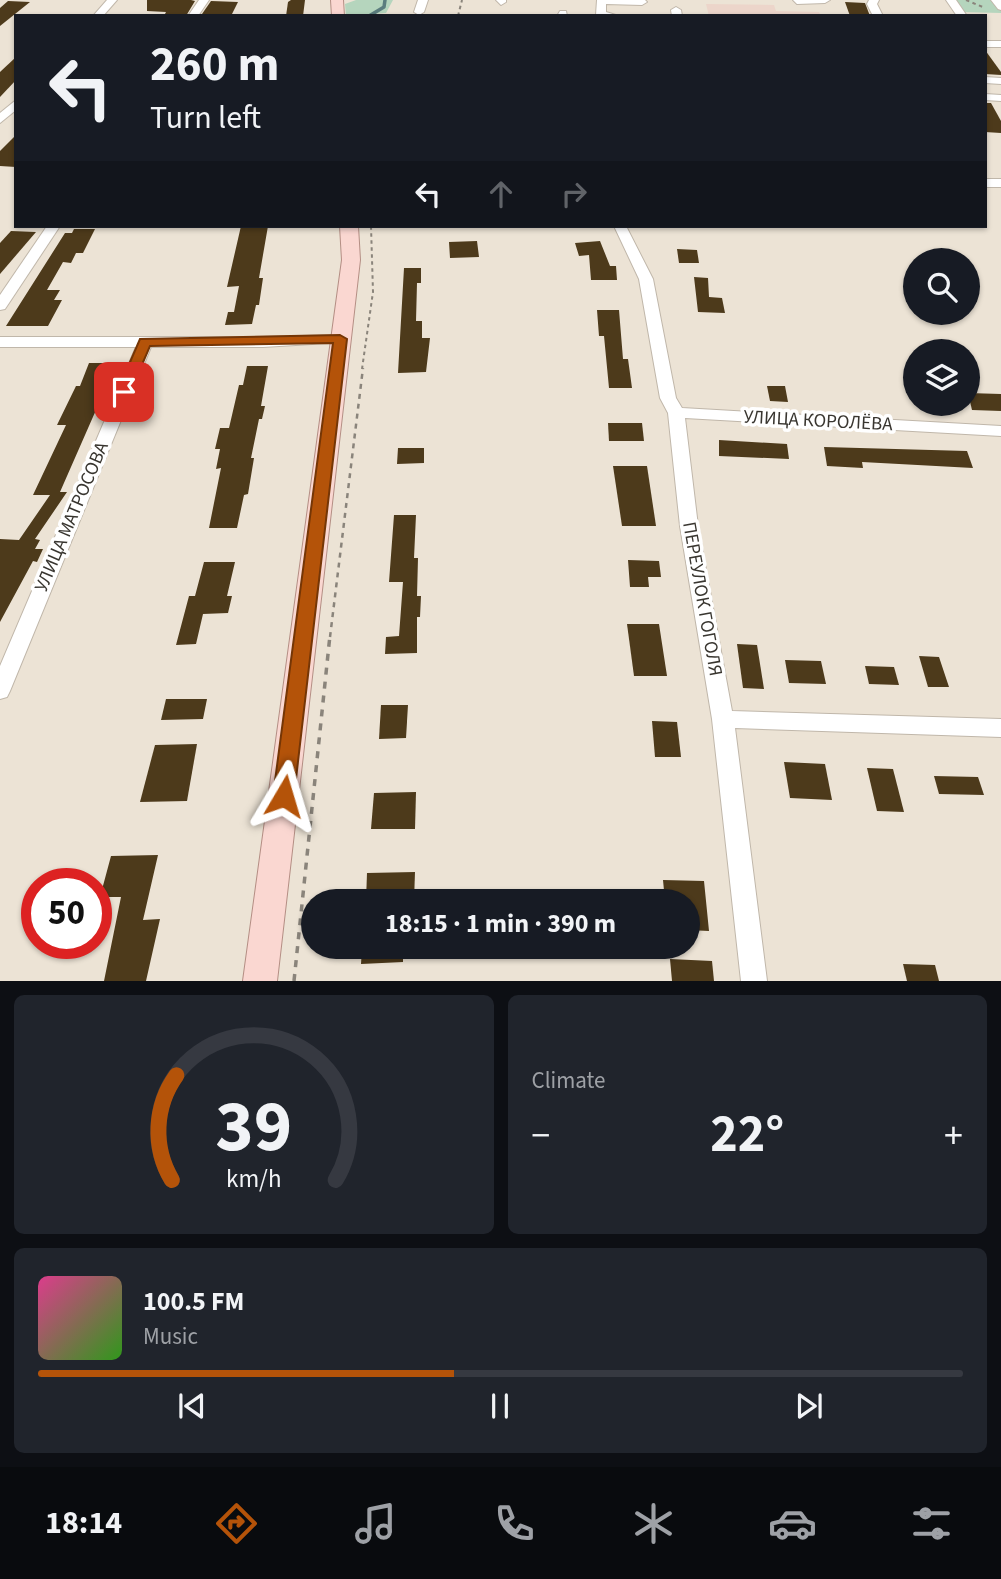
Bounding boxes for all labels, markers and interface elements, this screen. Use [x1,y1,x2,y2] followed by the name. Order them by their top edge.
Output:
[150,30,279,100] text: 260 m
[35,42,126,133] icon: left
[150,95,261,141] text: Turn left
[409,175,447,213] icon: left
[482,175,520,213] icon: ahead
[555,175,593,213] icon: right
[903,248,980,416] map controls
[903,248,980,325] button: search
[903,339,980,416] button: layers
[94,362,154,422] pin
[105,373,143,411] icon: arrive
[743,404,894,438] street label: УЛИЦА КОРОЛЁВА
[28,437,116,596] street label: УЛИЦА МАТРОСОВА
[675,520,729,678] street label: ПЕРЕУЛОК ГОГОЛЯ
[247,759,321,833] position arrow
[21,868,112,959] speed limit sign: 50
[385,905,616,942] text: 18:15 · 1 min · 390 m
[532,1064,605,1097] text: Climate
[215,1076,292,1180] text: 39
[710,1098,784,1172] text: 22°
[532,1109,550,1163] text: −
[944,1109,963,1163] text: +
[226,1161,282,1197] text: km/h
[143,1283,244,1320] text: 100.5 FM
[143,1320,198,1353] text: Music
[173,1387,211,1425] icon: previous
[481,1387,519,1425] icon: pause
[790,1387,828,1425] icon: next
[212,1499,261,1548] icon: directions
[351,1499,400,1548] icon: music
[490,1499,539,1548] icon: phone
[629,1499,678,1548] icon: climate
[768,1499,817,1548] icon: car
[907,1499,956,1548] icon: filters
[45,1500,122,1546] text: 18:14

